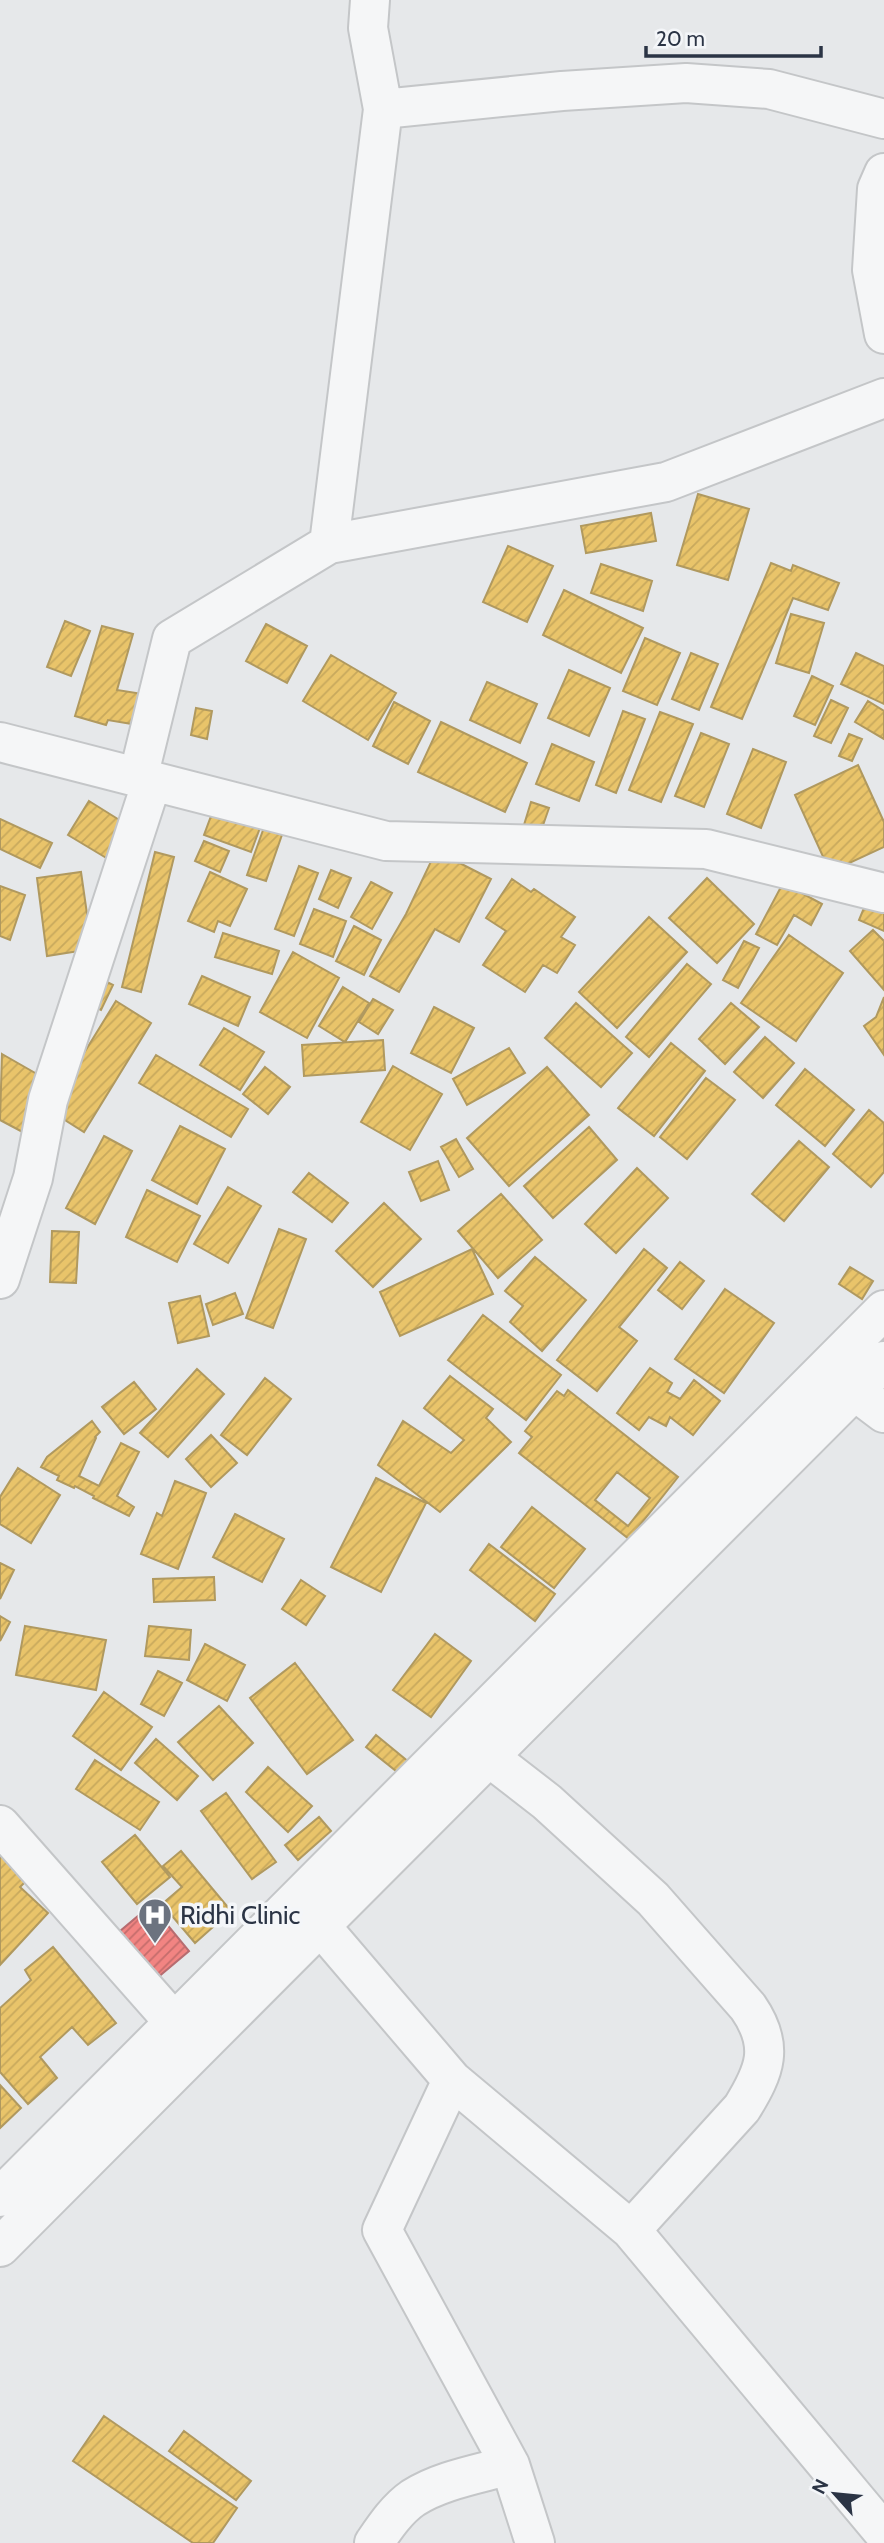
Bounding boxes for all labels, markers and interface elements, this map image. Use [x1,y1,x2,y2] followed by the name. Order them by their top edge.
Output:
[646,14,821,58] scale bar
[656,26,705,51] text: 20 m
[136,1896,174,1945] hospital icon: Ridhi Clinic
[180,1899,301,1931] place label: Ridhi Clinic
[800,2459,870,2529] north arrow
[807,2475,834,2498] text: N

